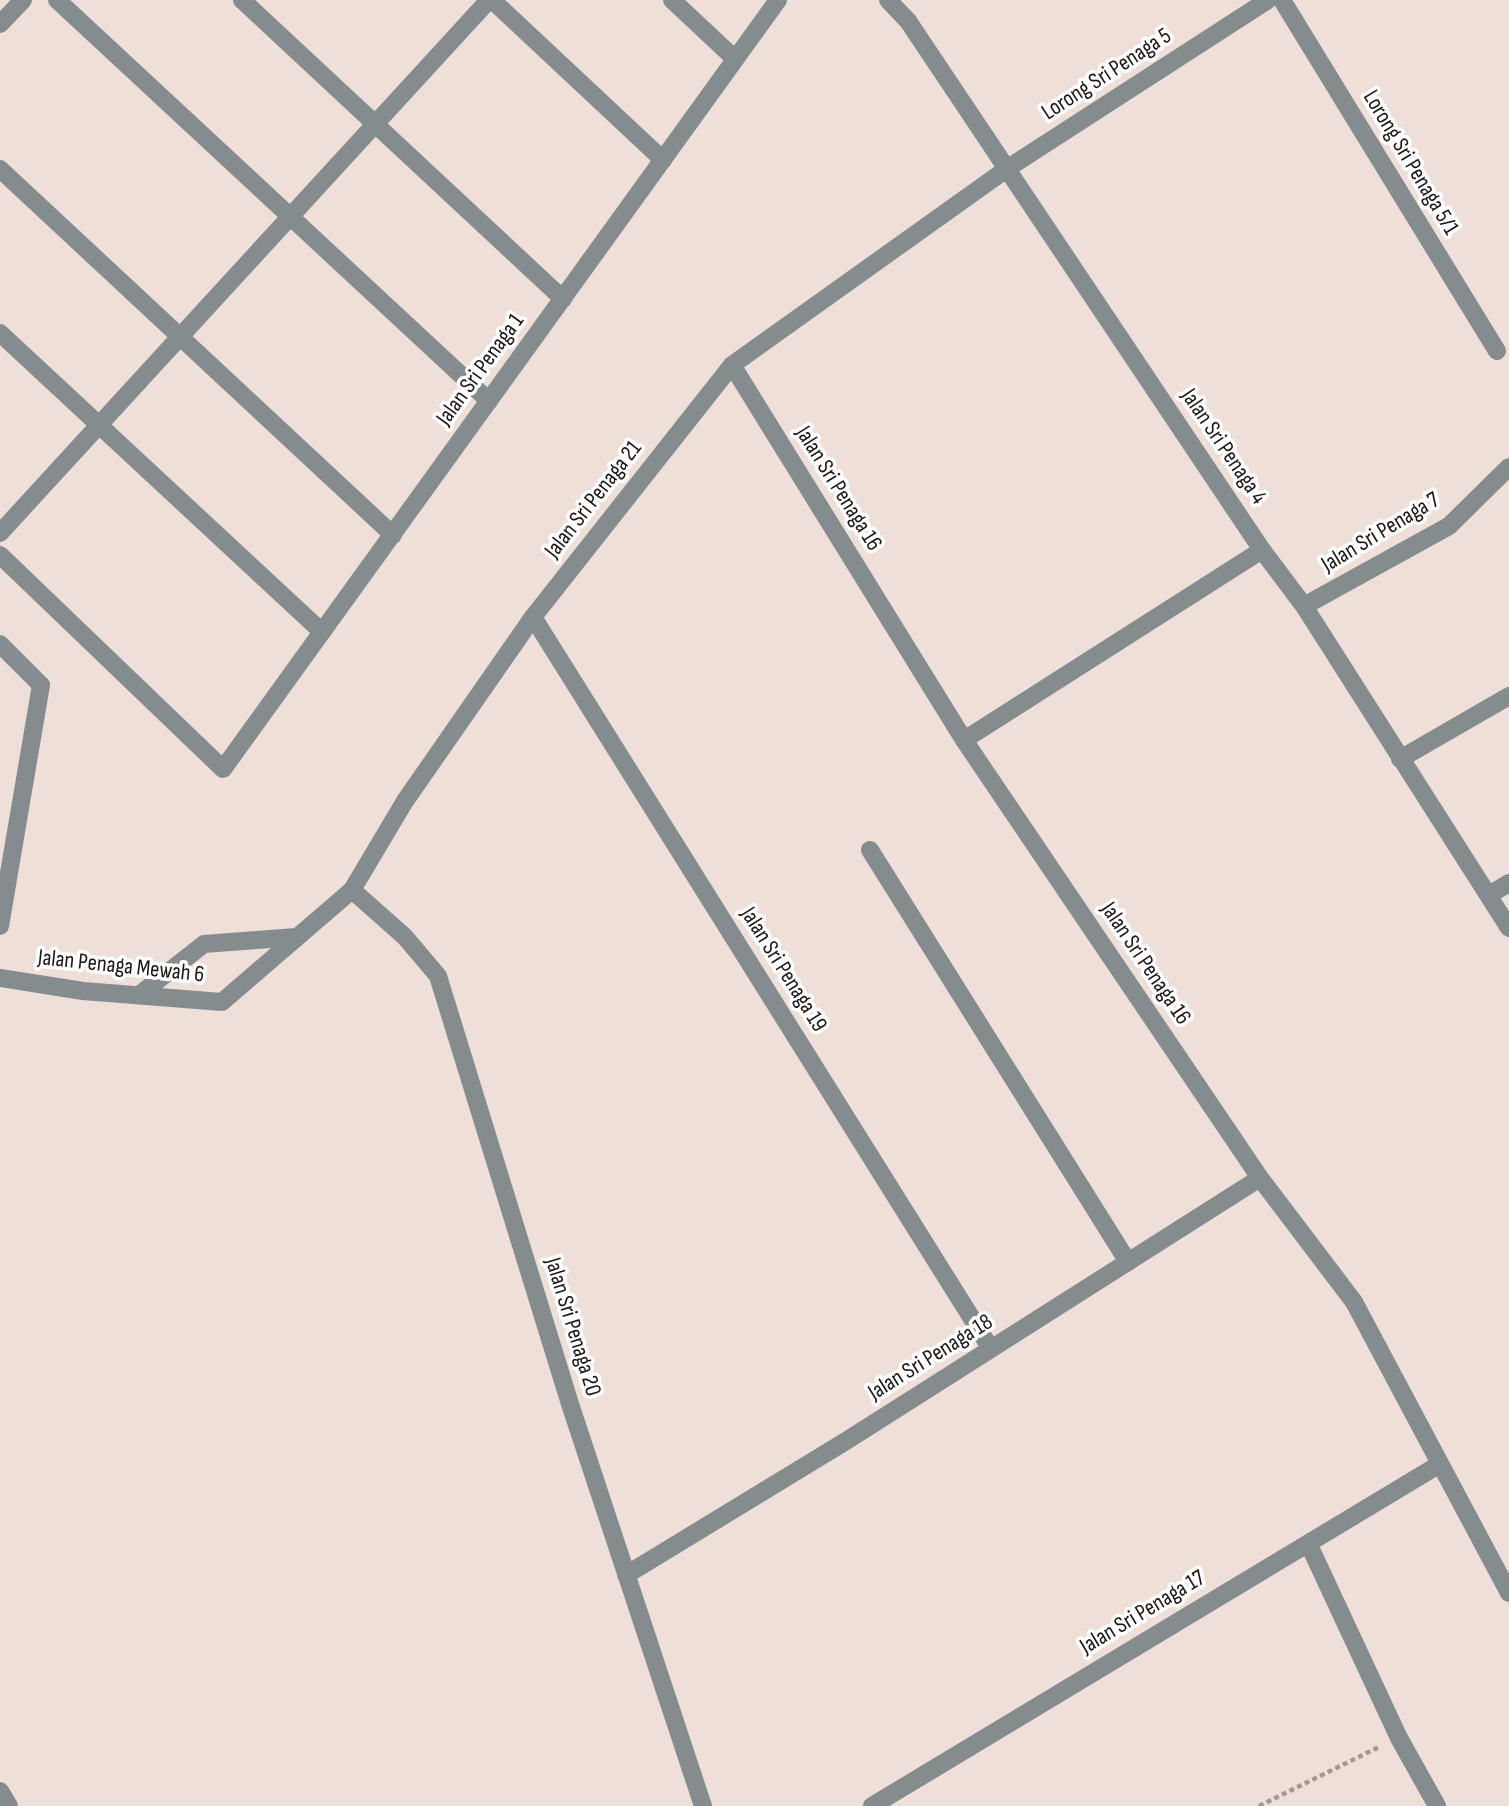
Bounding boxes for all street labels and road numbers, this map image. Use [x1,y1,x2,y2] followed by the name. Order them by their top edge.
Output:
[1037,23,1177,127] street label: Lorong Sri Penaga 5
[1356,86,1464,240] street label: Lorong Sri Penaga 5/1
[431,309,531,431] street label: Jalan Sri Penaga 1
[1174,384,1272,510] street label: Jalan Sri Penaga 4
[789,422,887,556] street label: Jalan Sri Penaga 16
[540,436,648,564] street label: Jalan Sri Penaga 21
[1317,487,1445,579] street label: Jalan Sri Penaga 7
[1094,898,1196,1030] street label: Jalan Sri Penaga 16
[734,903,832,1037] street label: Jalan Sri Penaga 19
[36,945,206,989] street label: Jalan Penaga Mewah 6
[538,1254,606,1400] street label: Jalan Sri Penaga 20
[864,1309,998,1407] street label: Jalan Sri Penaga 18
[1076,1565,1210,1661] street label: Jalan Sri Penaga 17

